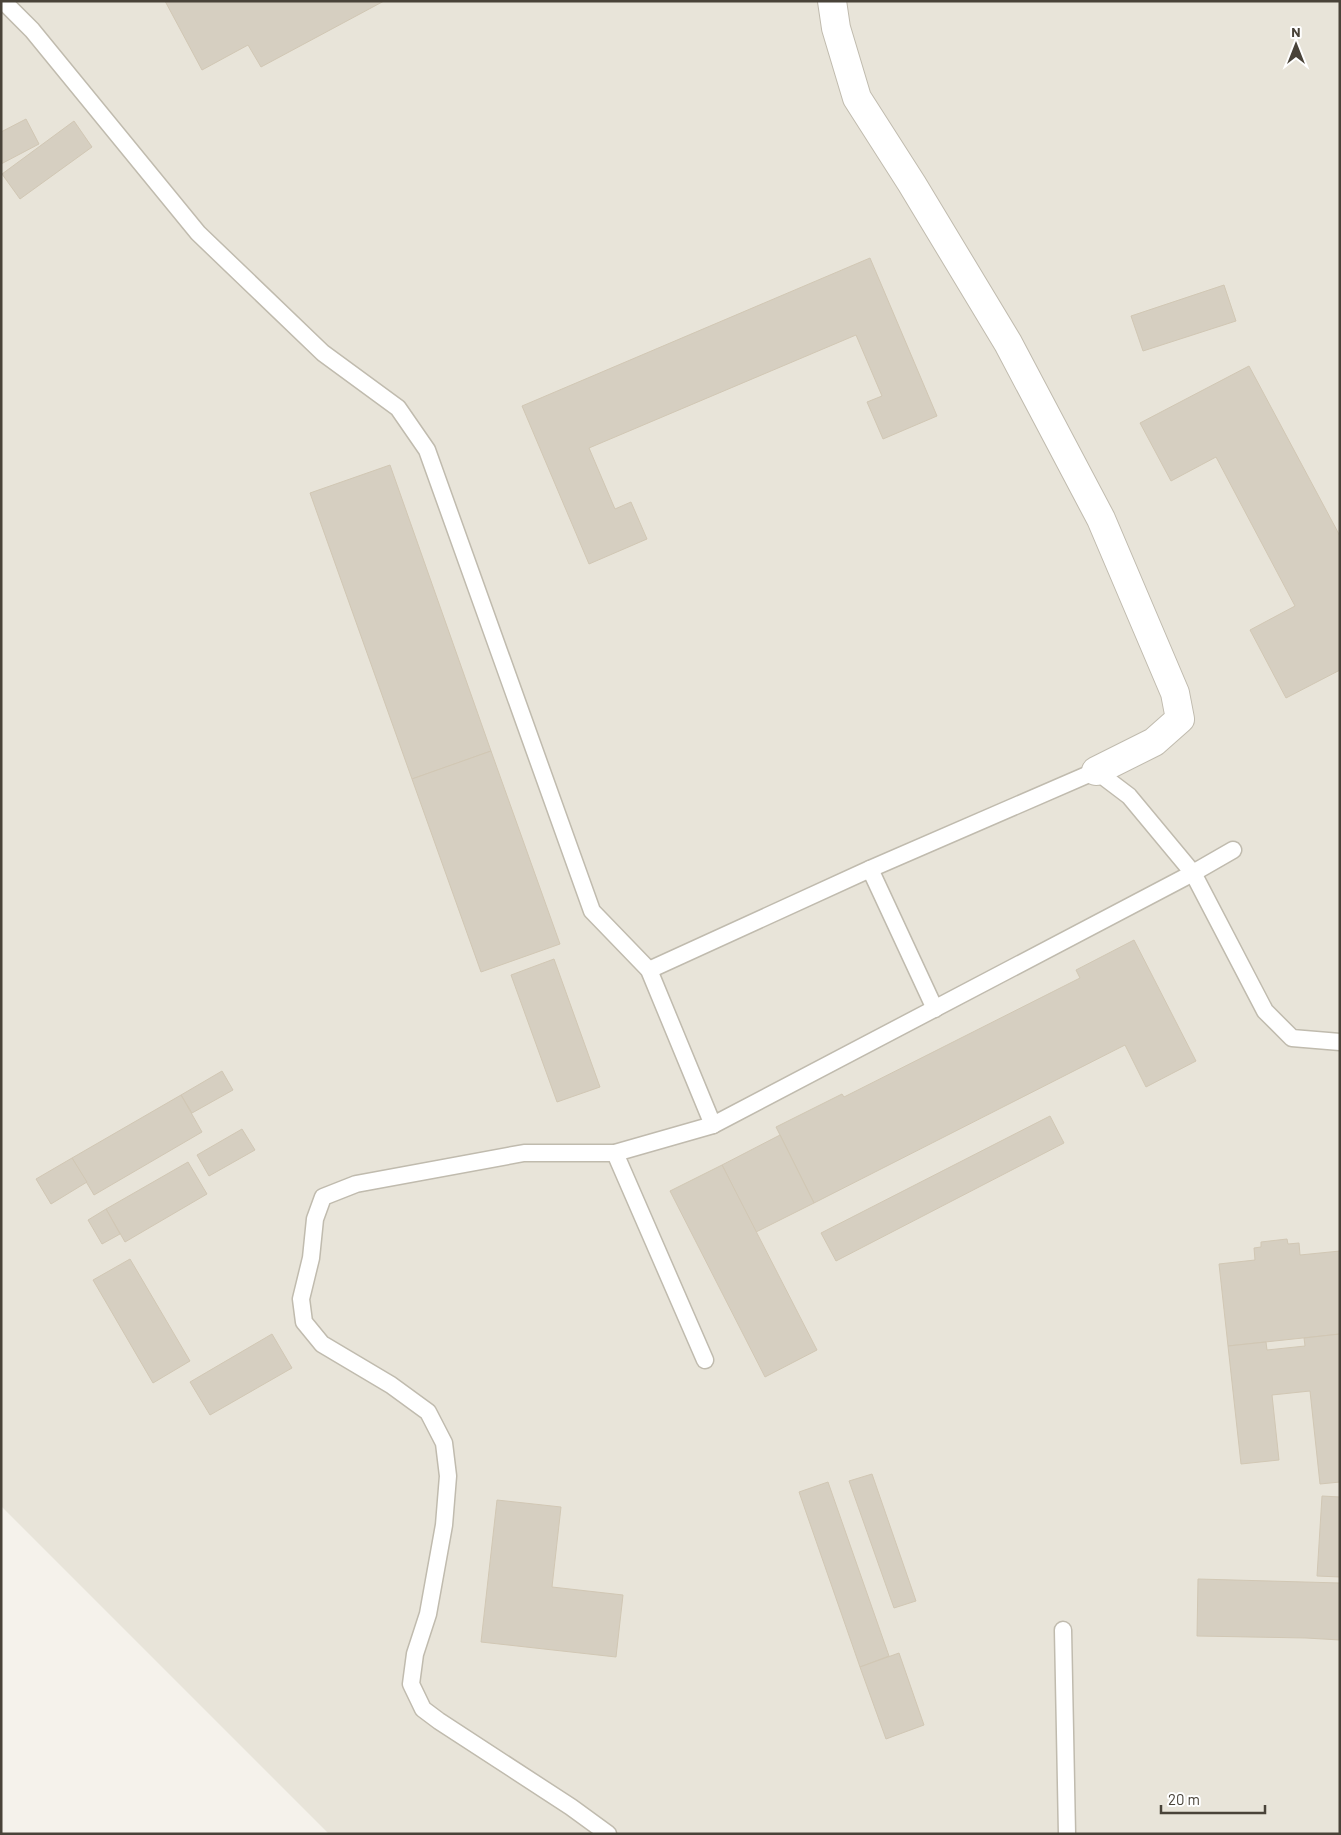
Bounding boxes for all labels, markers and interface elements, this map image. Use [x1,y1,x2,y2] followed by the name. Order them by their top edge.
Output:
[1271,20,1321,70] north arrow
[1291,23,1301,40] text: N
[1161,1782,1265,1814] scale bar
[1168,1790,1200,1808] text: 20 m

